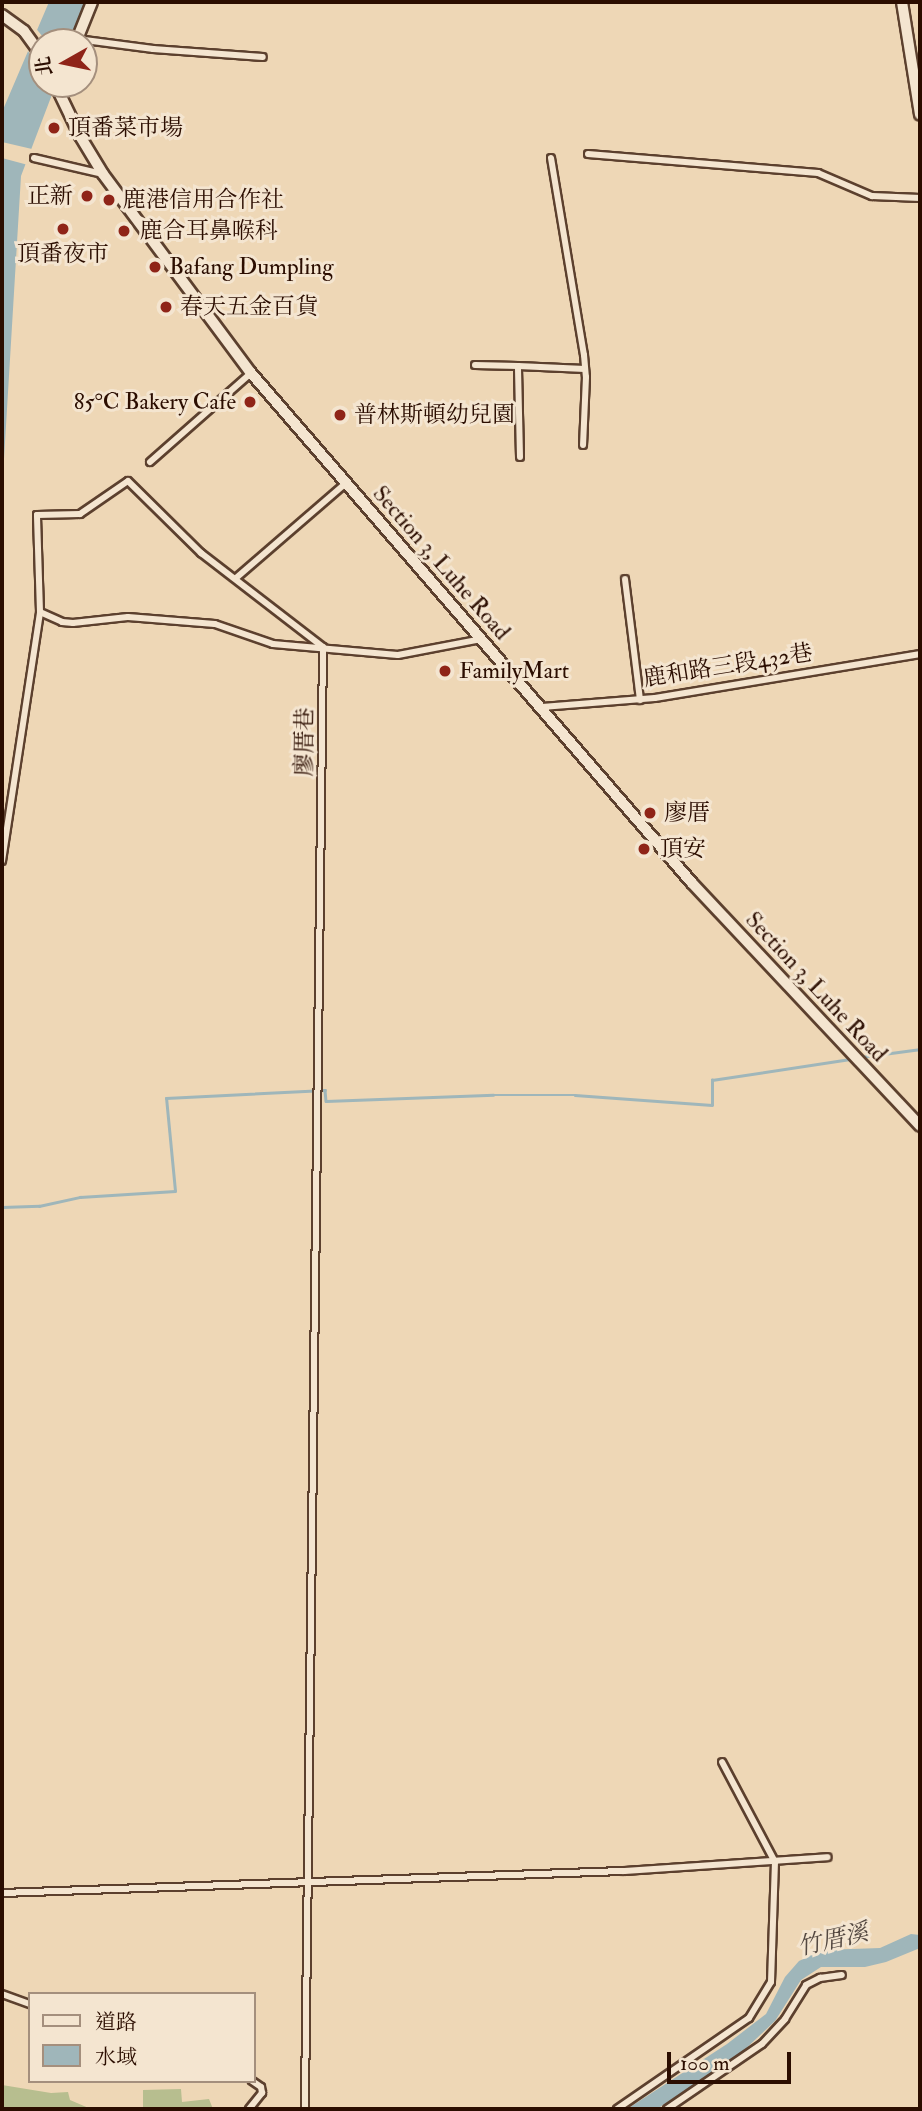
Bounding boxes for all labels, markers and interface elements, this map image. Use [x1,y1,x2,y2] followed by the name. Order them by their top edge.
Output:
[28,28,98,98] north arrow
[31,55,58,77] text: 北
[68,114,183,142] place label: 頂番菜市場
[46,120,62,136] marker: 頂番菜市場
[27,182,73,210] place label: 正新
[123,186,284,214] place label: 鹿港信用合作社
[79,188,95,204] marker: 正新
[101,192,117,208] marker: 鹿港信用合作社
[140,217,278,245] place label: 鹿合耳鼻喉科
[55,221,71,237] marker: 頂番夜市
[114,221,134,241] marker: 鹿合耳鼻喉科
[17,240,109,268] place label: 頂番夜市
[169,253,334,281] place label: Bafang Dumpling
[147,259,163,275] marker: Bafang Dumpling
[180,293,318,321] place label: 春天五金百貨
[158,299,174,315] marker: 春天五金百貨
[74,388,236,416] place label: 85°C Bakery Cafe
[242,394,258,410] marker: 85°C Bakery Cafe
[354,401,515,429] place label: 普林斯頓幼兒園
[332,407,348,423] marker: 普林斯頓幼兒園
[367,480,515,646] street label: Section 3, Luhe Road
[641,639,815,693] street label: 鹿和路三段432巷
[459,657,569,685] place label: FamilyMart
[437,663,453,679] marker: FamilyMart
[291,707,319,777] street label: 廖厝巷
[664,799,710,827] place label: 廖厝
[642,805,658,821] marker: 廖厝
[660,835,706,863] place label: 頂安
[634,839,654,859] marker: 頂安
[739,906,893,1068] street label: Section 3, Luhe Road
[795,1918,871,1962] water label: 竹厝溪
[28,1992,256,2083] legend
[95,2009,137,2036] text: 道路
[670,2038,794,2082] scale bar
[95,2044,137,2071] text: 水域
[680,2050,730,2077] text: 100 m

